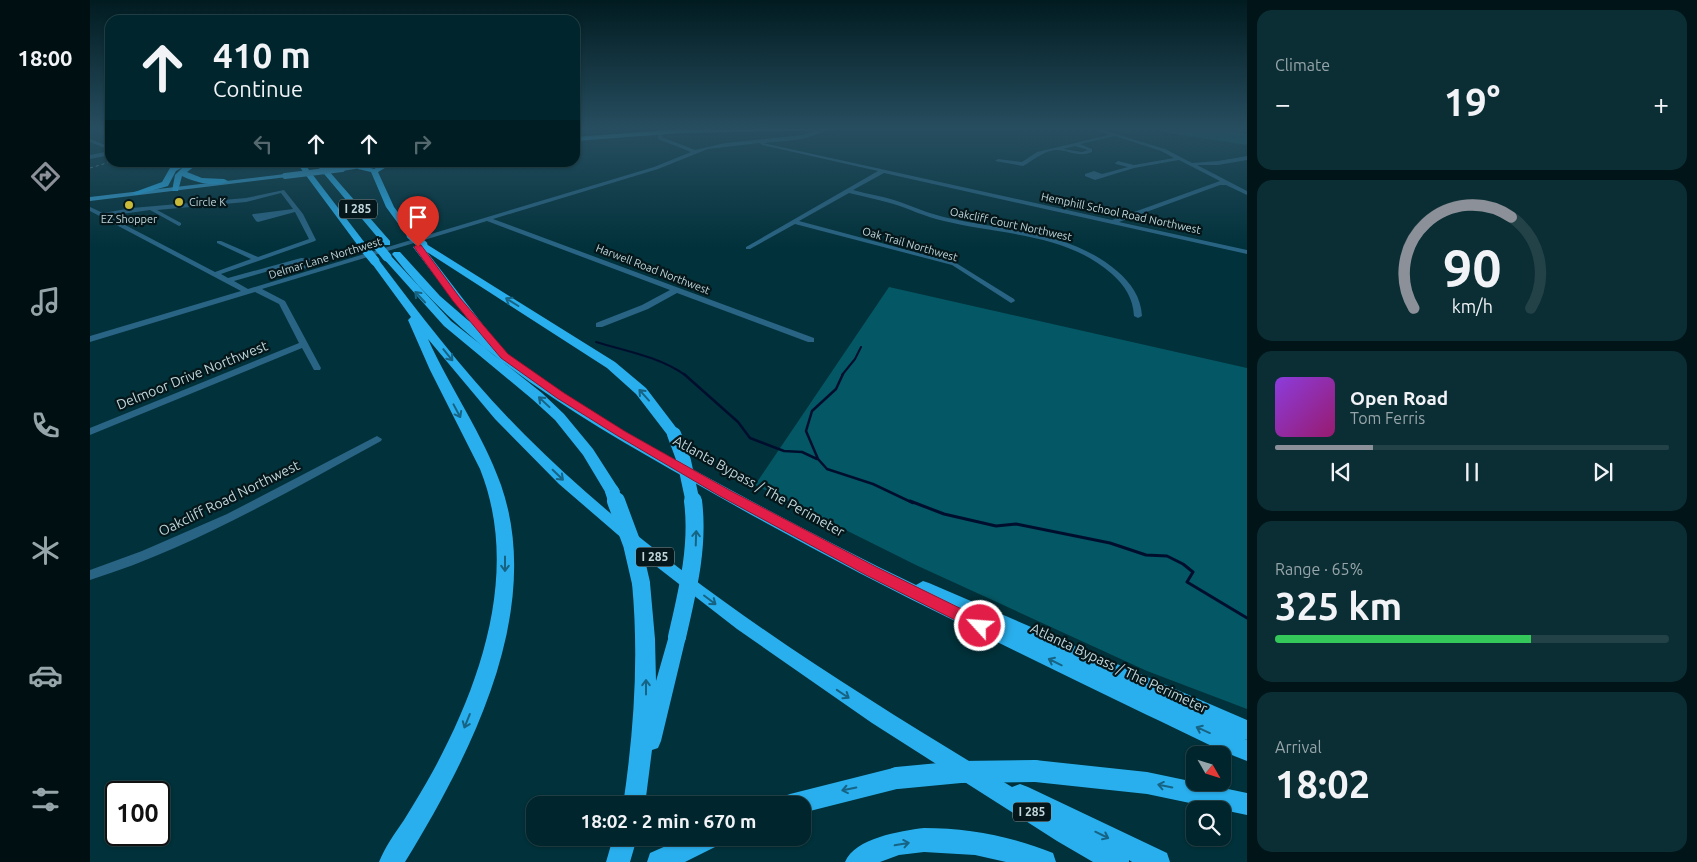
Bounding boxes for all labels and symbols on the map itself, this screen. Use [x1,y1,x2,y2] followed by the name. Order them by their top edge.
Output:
[1040,190,1203,236] street label: Hemphill School Road Northwest
[173,196,185,208] marker: Circle K
[189,196,226,208] place label: Circle K
[397,196,439,247] pin
[123,199,135,211] marker: EZ Shopper
[339,200,377,218] road number: I 285
[949,205,1074,243] street label: Oakcliff Court Northwest
[101,213,158,225] place label: EZ Shopper
[861,225,960,264] street label: Oak Trail Northwest
[267,235,384,281] street label: Delmar Lane Northwest
[594,242,712,297] street label: Harwell Road Northwest
[414,290,426,303] one-way arrow
[505,297,519,307] one-way arrow
[114,337,270,413] street label: Delmoor Drive Northwest
[442,349,453,362] one-way arrow
[638,389,650,402] one-way arrow
[537,396,550,408] one-way arrow
[453,403,462,418] one-way arrow
[670,432,848,540] street label: Atlanta Bypass / The Perimeter
[156,457,303,539] street label: Oakcliff Road Northwest
[551,469,564,481] one-way arrow
[691,530,700,546] one-way arrow
[636,548,674,566] road number: I 285
[500,555,510,571] one-way arrow
[703,595,717,605] one-way arrow
[953,599,1005,651] position arrow
[1028,620,1211,716] street label: Atlanta Bypass / The Perimeter
[1048,657,1063,666] one-way arrow
[641,679,651,696] one-way arrow
[836,689,850,699] one-way arrow
[462,713,472,728] one-way arrow
[1196,725,1211,735] one-way arrow
[1186,746,1231,791] north arrow
[105,781,170,846] speed limit sign: 100
[1158,781,1174,791] one-way arrow
[841,785,857,794] one-way arrow
[1013,802,1051,822] road number: I 285
[1094,830,1109,840] one-way arrow
[893,838,909,848] one-way arrow

